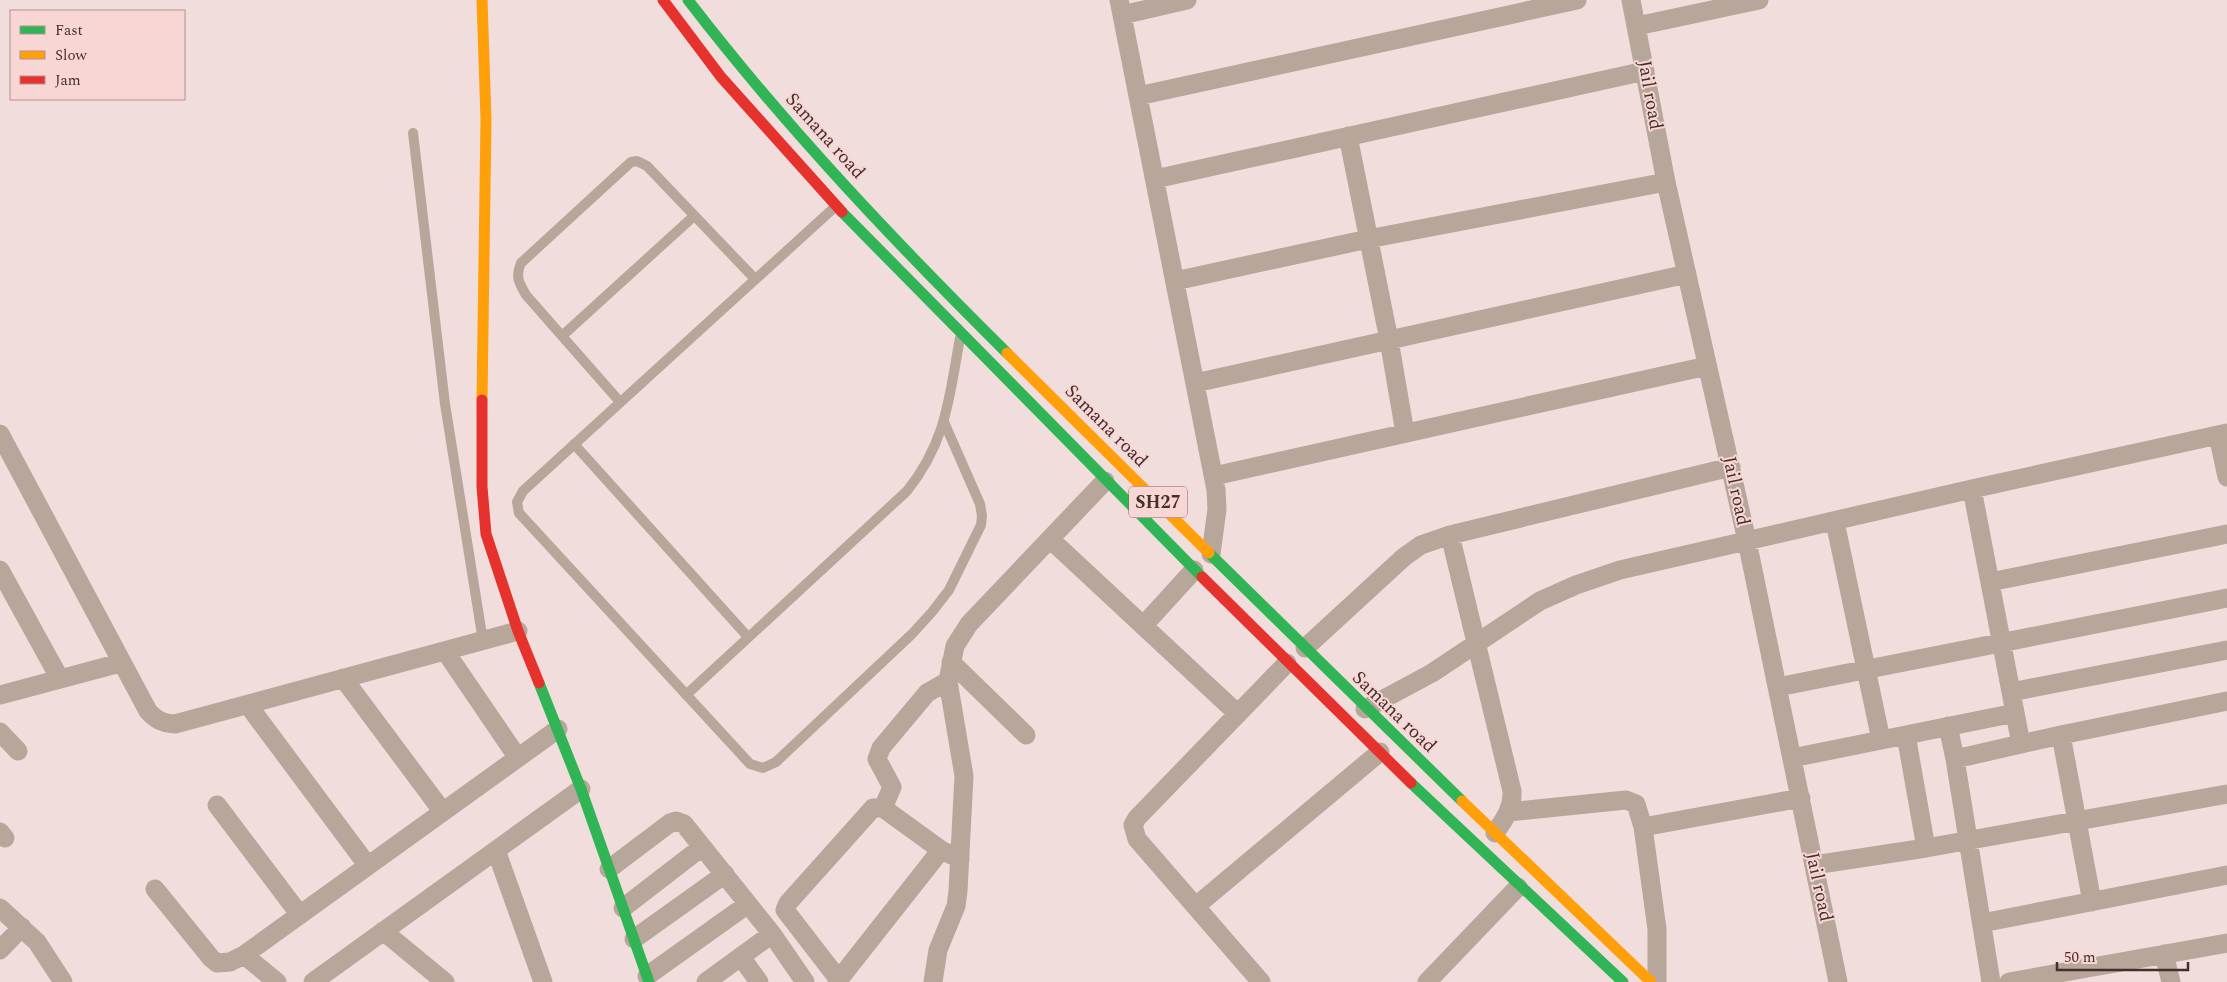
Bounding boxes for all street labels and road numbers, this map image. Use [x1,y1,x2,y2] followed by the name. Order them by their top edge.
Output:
[1630,58,1670,132] street label: Jail road
[778,86,872,186] street label: Samana road
[1058,378,1154,474] street label: Samana road
[1715,454,1757,528] street label: Jail road
[1129,487,1187,518] road number: SH27
[1345,664,1443,760] street label: Samana road
[1798,850,1840,924] street label: Jail road

